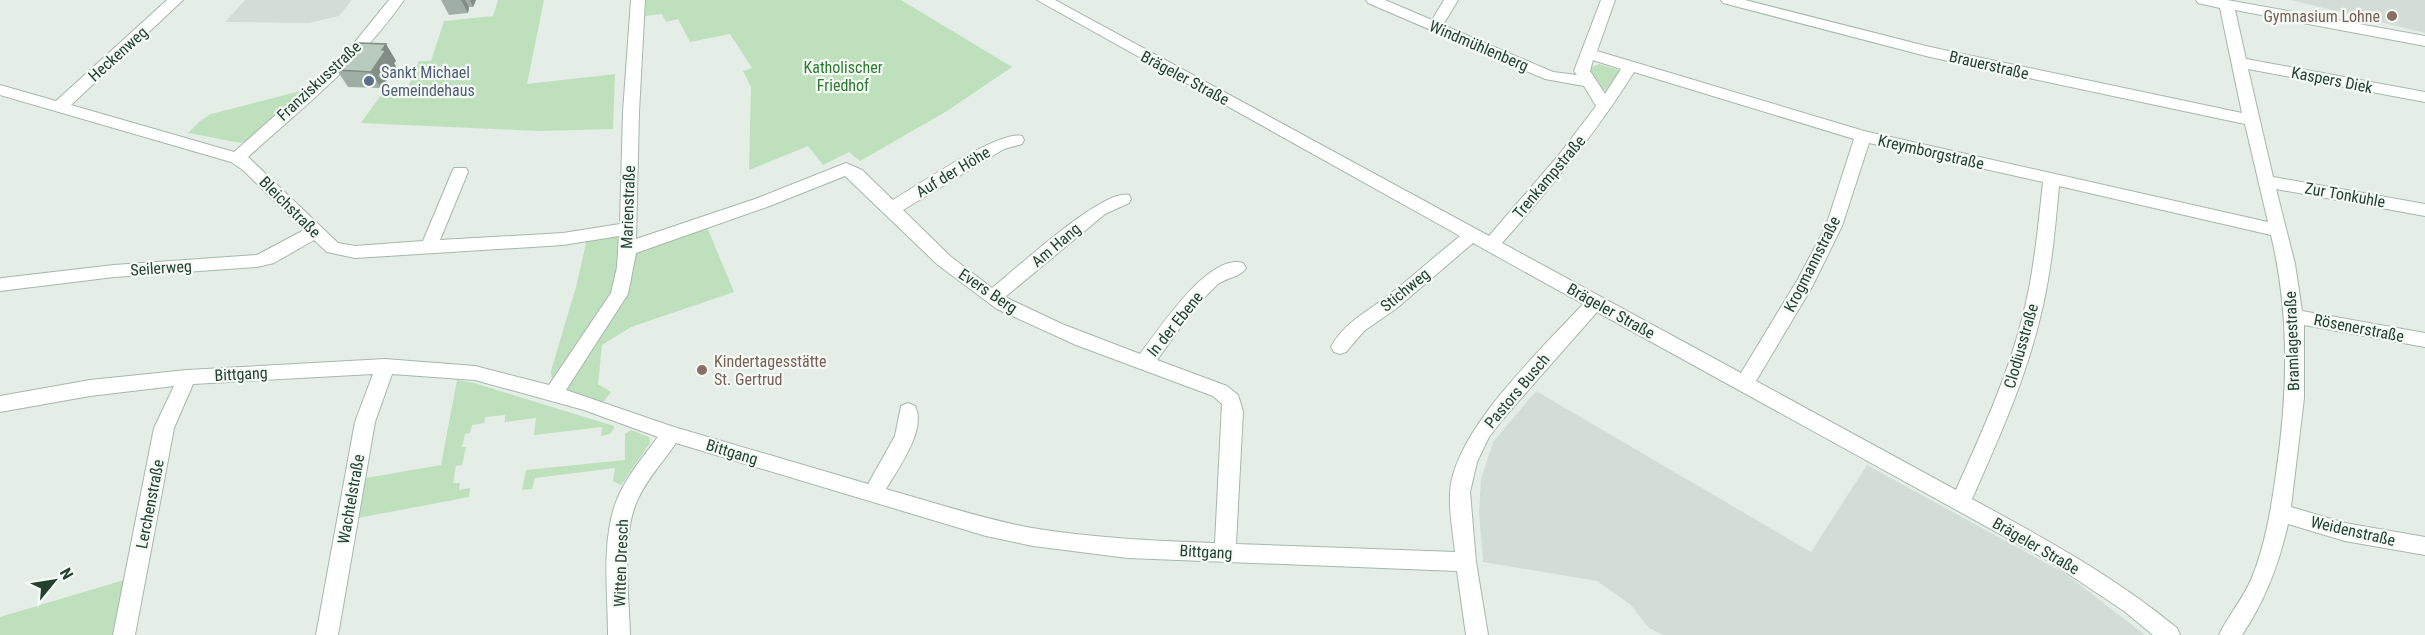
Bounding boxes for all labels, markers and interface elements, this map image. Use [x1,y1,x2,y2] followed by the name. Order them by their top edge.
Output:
[2263,7,2380,26] place label: Gymnasium Lohne
[2385,9,2399,23] marker: Gymnasium Lohne
[1427,17,1531,75] street label: Windmühlenberg
[85,23,151,85] street label: Heckenweg
[273,37,365,125] street label: Franziskusstraße
[1138,47,1232,109] street label: Brägeler Straße
[1947,47,2031,83] street label: Brauerstraße
[803,58,883,95] park label: Katholischer Friedhof
[381,63,475,100] place label: Sankt Michael Gemeindehaus
[2290,63,2375,97] street label: Kaspers Diek
[362,74,376,88] marker: Sankt Michael Gemeindehaus
[1876,131,1986,173] street label: Kreymborgstraße
[1509,132,1589,222] street label: Trenkampstraße
[913,143,993,201] street label: Auf der Höhe
[617,165,639,249] street label: Marienstraße
[255,172,325,242] street label: Bleichstraße
[2303,179,2387,211] street label: Zur Tonkuhle
[1780,213,1844,315] street label: Krogmannstraße
[1028,219,1084,271] street label: Am Hang
[130,256,192,280] street label: Seilerweg
[955,264,1021,318] street label: Evers Berg
[1377,264,1433,316] street label: Stichweg
[1564,279,1658,343] street label: Brägeler Straße
[1143,288,1207,360] street label: In der Ebene
[2281,291,2303,391] street label: Bramlagestraße
[2000,301,2042,391] street label: Clodiusstraße
[2312,310,2406,346] street label: Rösenerstraße
[1480,350,1554,432] street label: Pastors Busch
[714,352,827,389] place label: Kindertagesstätte St. Gertrud
[214,363,268,385] street label: Bittgang
[695,363,709,377] marker: Kindertagesstätte St. Gertrud
[704,435,760,469] street label: Bittgang
[334,453,368,545] street label: Wachtelstraße
[132,458,168,550] street label: Lerchenstraße
[2309,512,2397,550] street label: Weidenstraße
[1989,513,2083,579] street label: Brägeler Straße
[610,519,632,607] street label: Witten Dresch
[1179,541,1233,563] street label: Bittgang
[24,551,84,611] north arrow
[56,565,77,583] text: N

